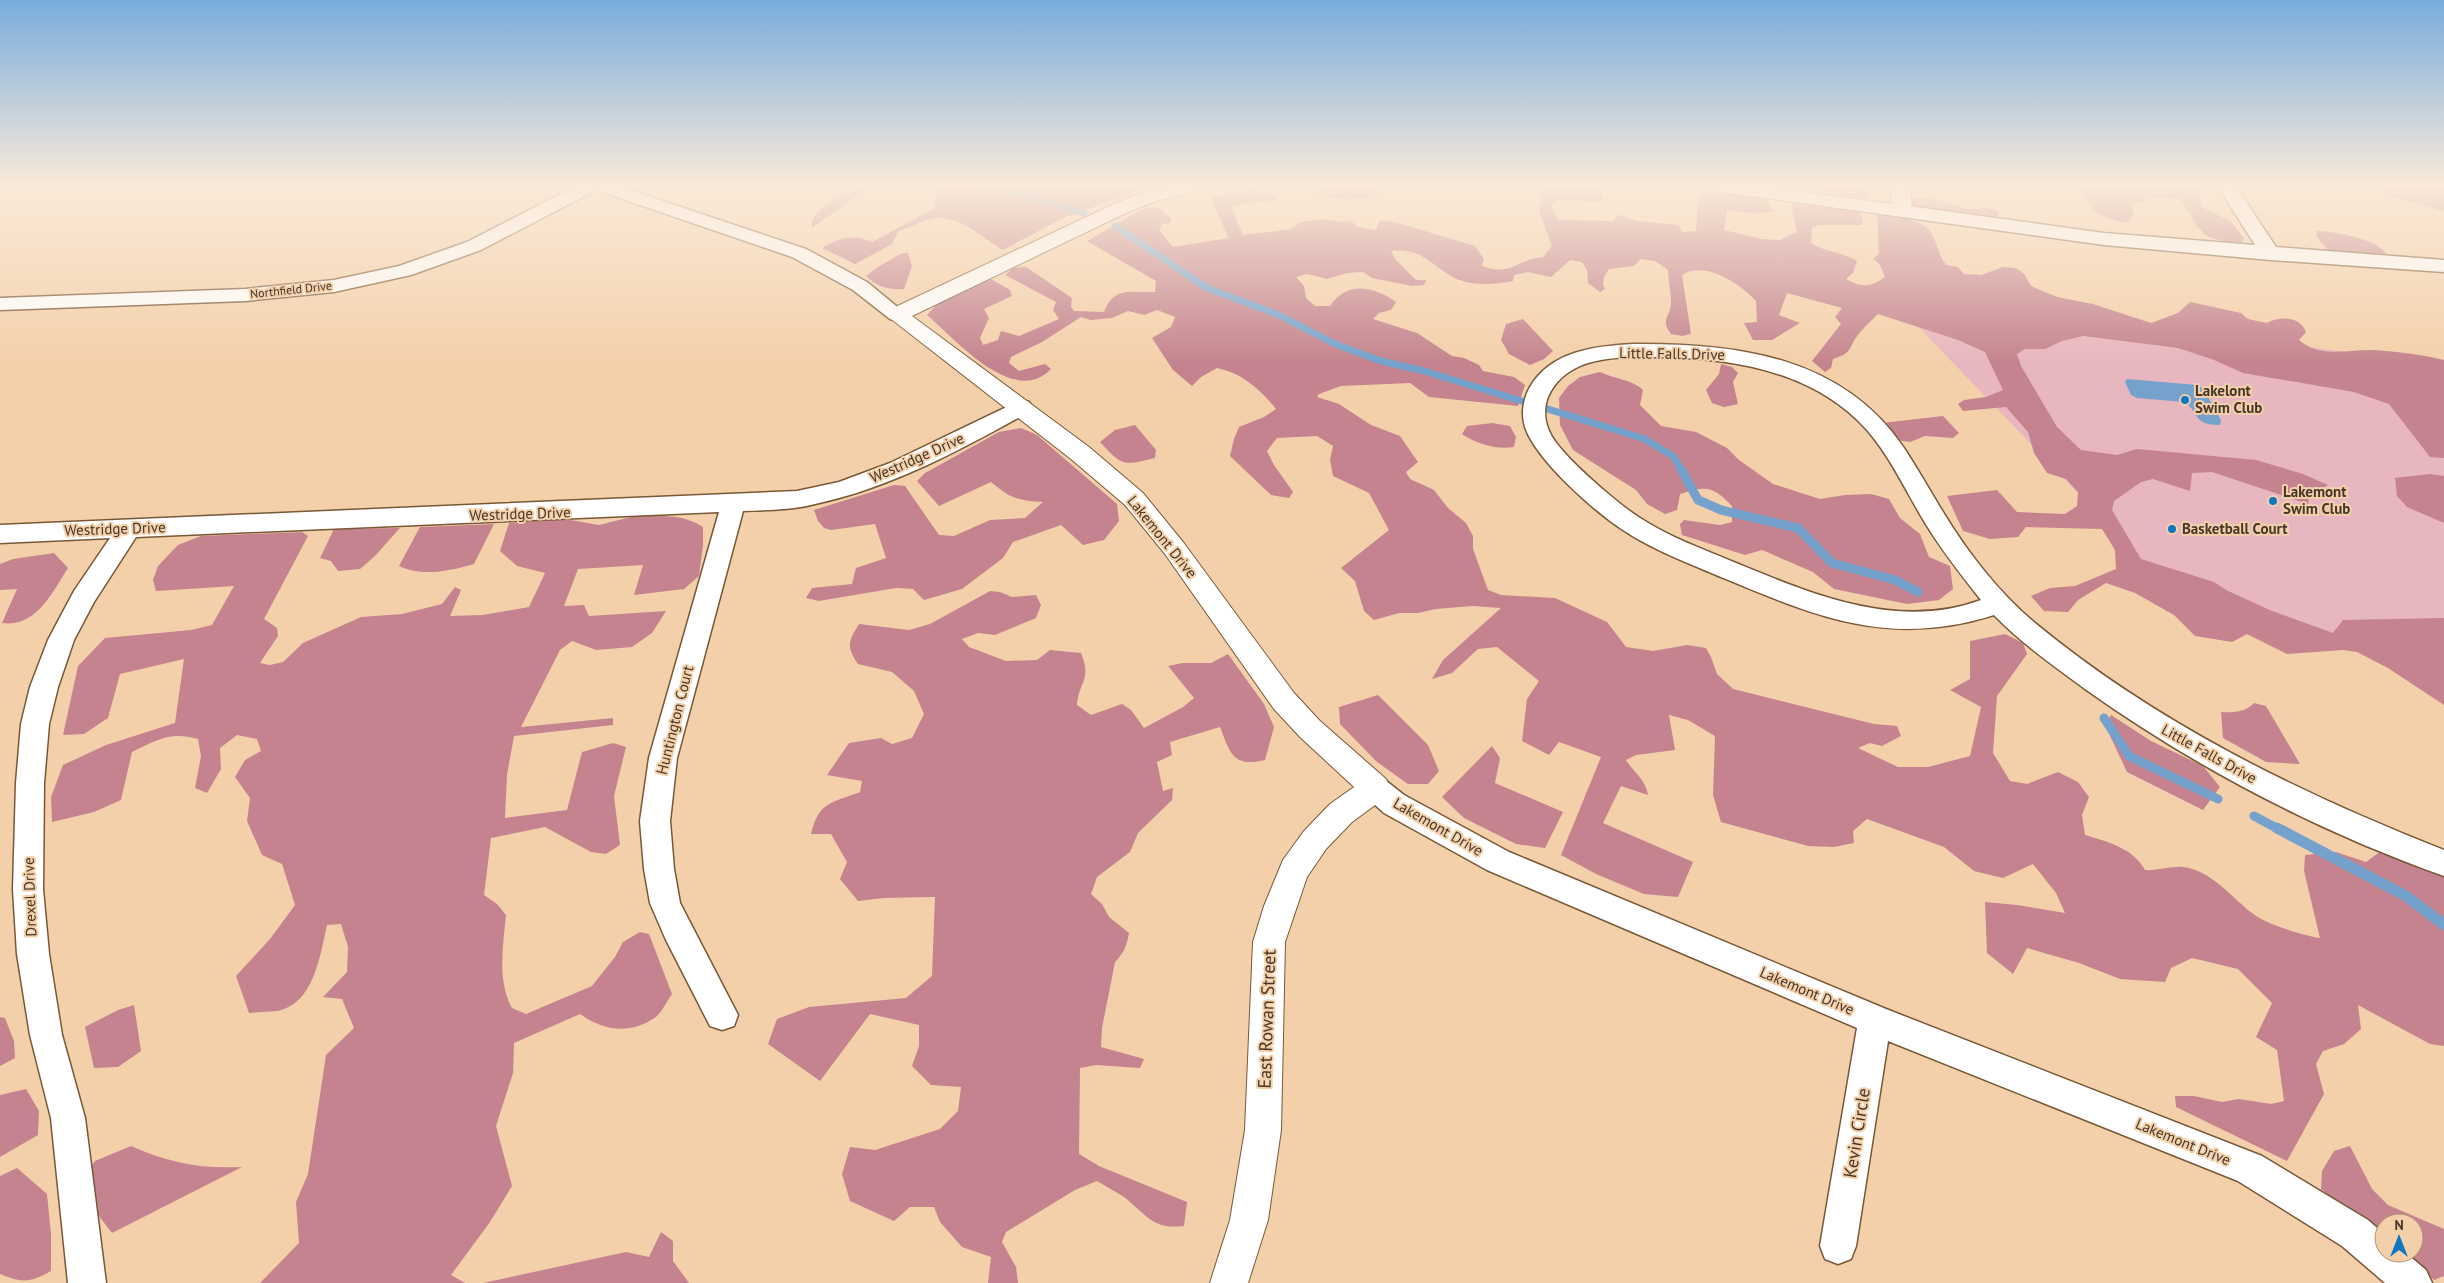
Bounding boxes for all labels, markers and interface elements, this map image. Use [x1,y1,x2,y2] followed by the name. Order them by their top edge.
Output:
[249,278,333,301] street label: Northfield Drive
[1619,343,1725,364] street label: Little Falls Drive
[2195,381,2262,417] place label: Lakelont Swim Club
[2179,394,2191,406] marker: Lakelont Swim Club
[867,428,967,487] street label: Westridge Drive
[2283,482,2350,518] place label: Lakemont Swim Club
[1123,492,1201,582] street label: Lakemont Drive
[2267,495,2279,507] marker: Lakemont Swim Club
[469,502,571,525] street label: Westridge Drive
[64,517,166,540] street label: Westridge Drive
[2182,519,2288,538] place label: Basketball Court
[2166,523,2178,535] marker: Basketball Court
[652,663,697,776] street label: Huntington Court
[2158,720,2260,788] street label: Little Falls Drive
[1390,793,1487,860] street label: Lakemont Drive
[19,857,40,937] street label: Drexel Drive
[1253,949,1280,1089] street label: East Rowan Street
[1757,962,1857,1019] street label: Lakemont Drive
[1838,1086,1875,1180] street label: Kevin Circle
[2133,1114,2233,1169] street label: Lakemont Drive
[2374,1213,2424,1263] north arrow
[2394,1216,2404,1234] text: N

